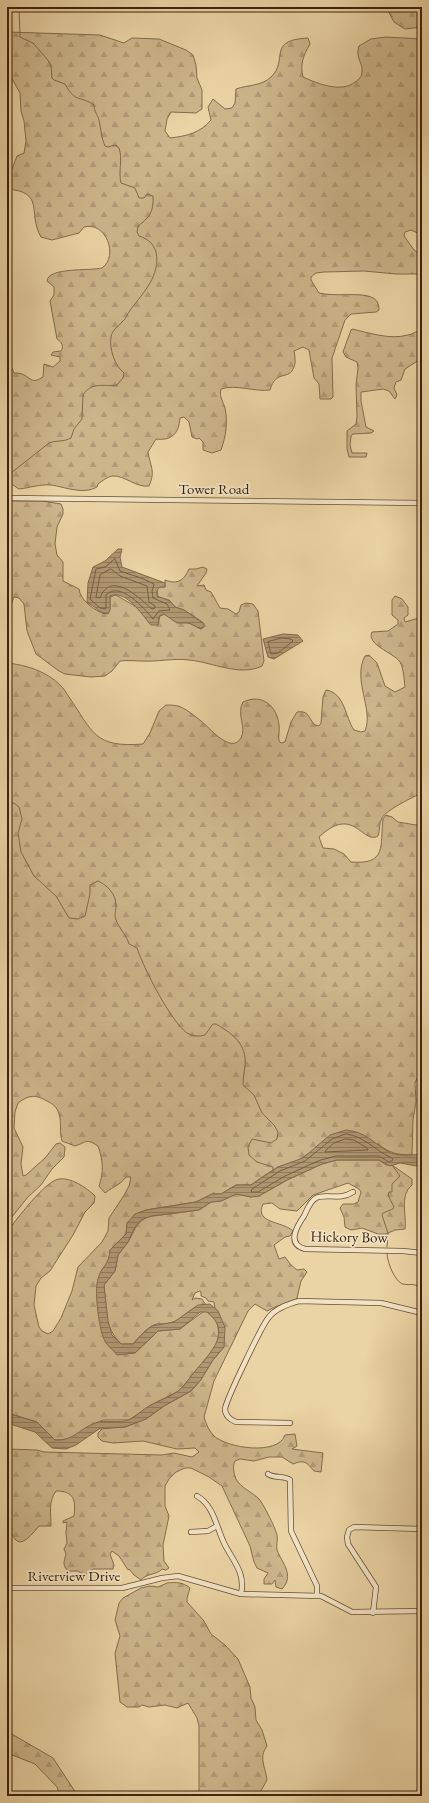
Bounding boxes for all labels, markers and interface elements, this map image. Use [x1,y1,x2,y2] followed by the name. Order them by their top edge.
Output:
[179,479,250,498] street label: Tower Road
[310,1226,389,1247] street label: Hickory Bow
[28,1566,121,1585] street label: Riverview Drive

